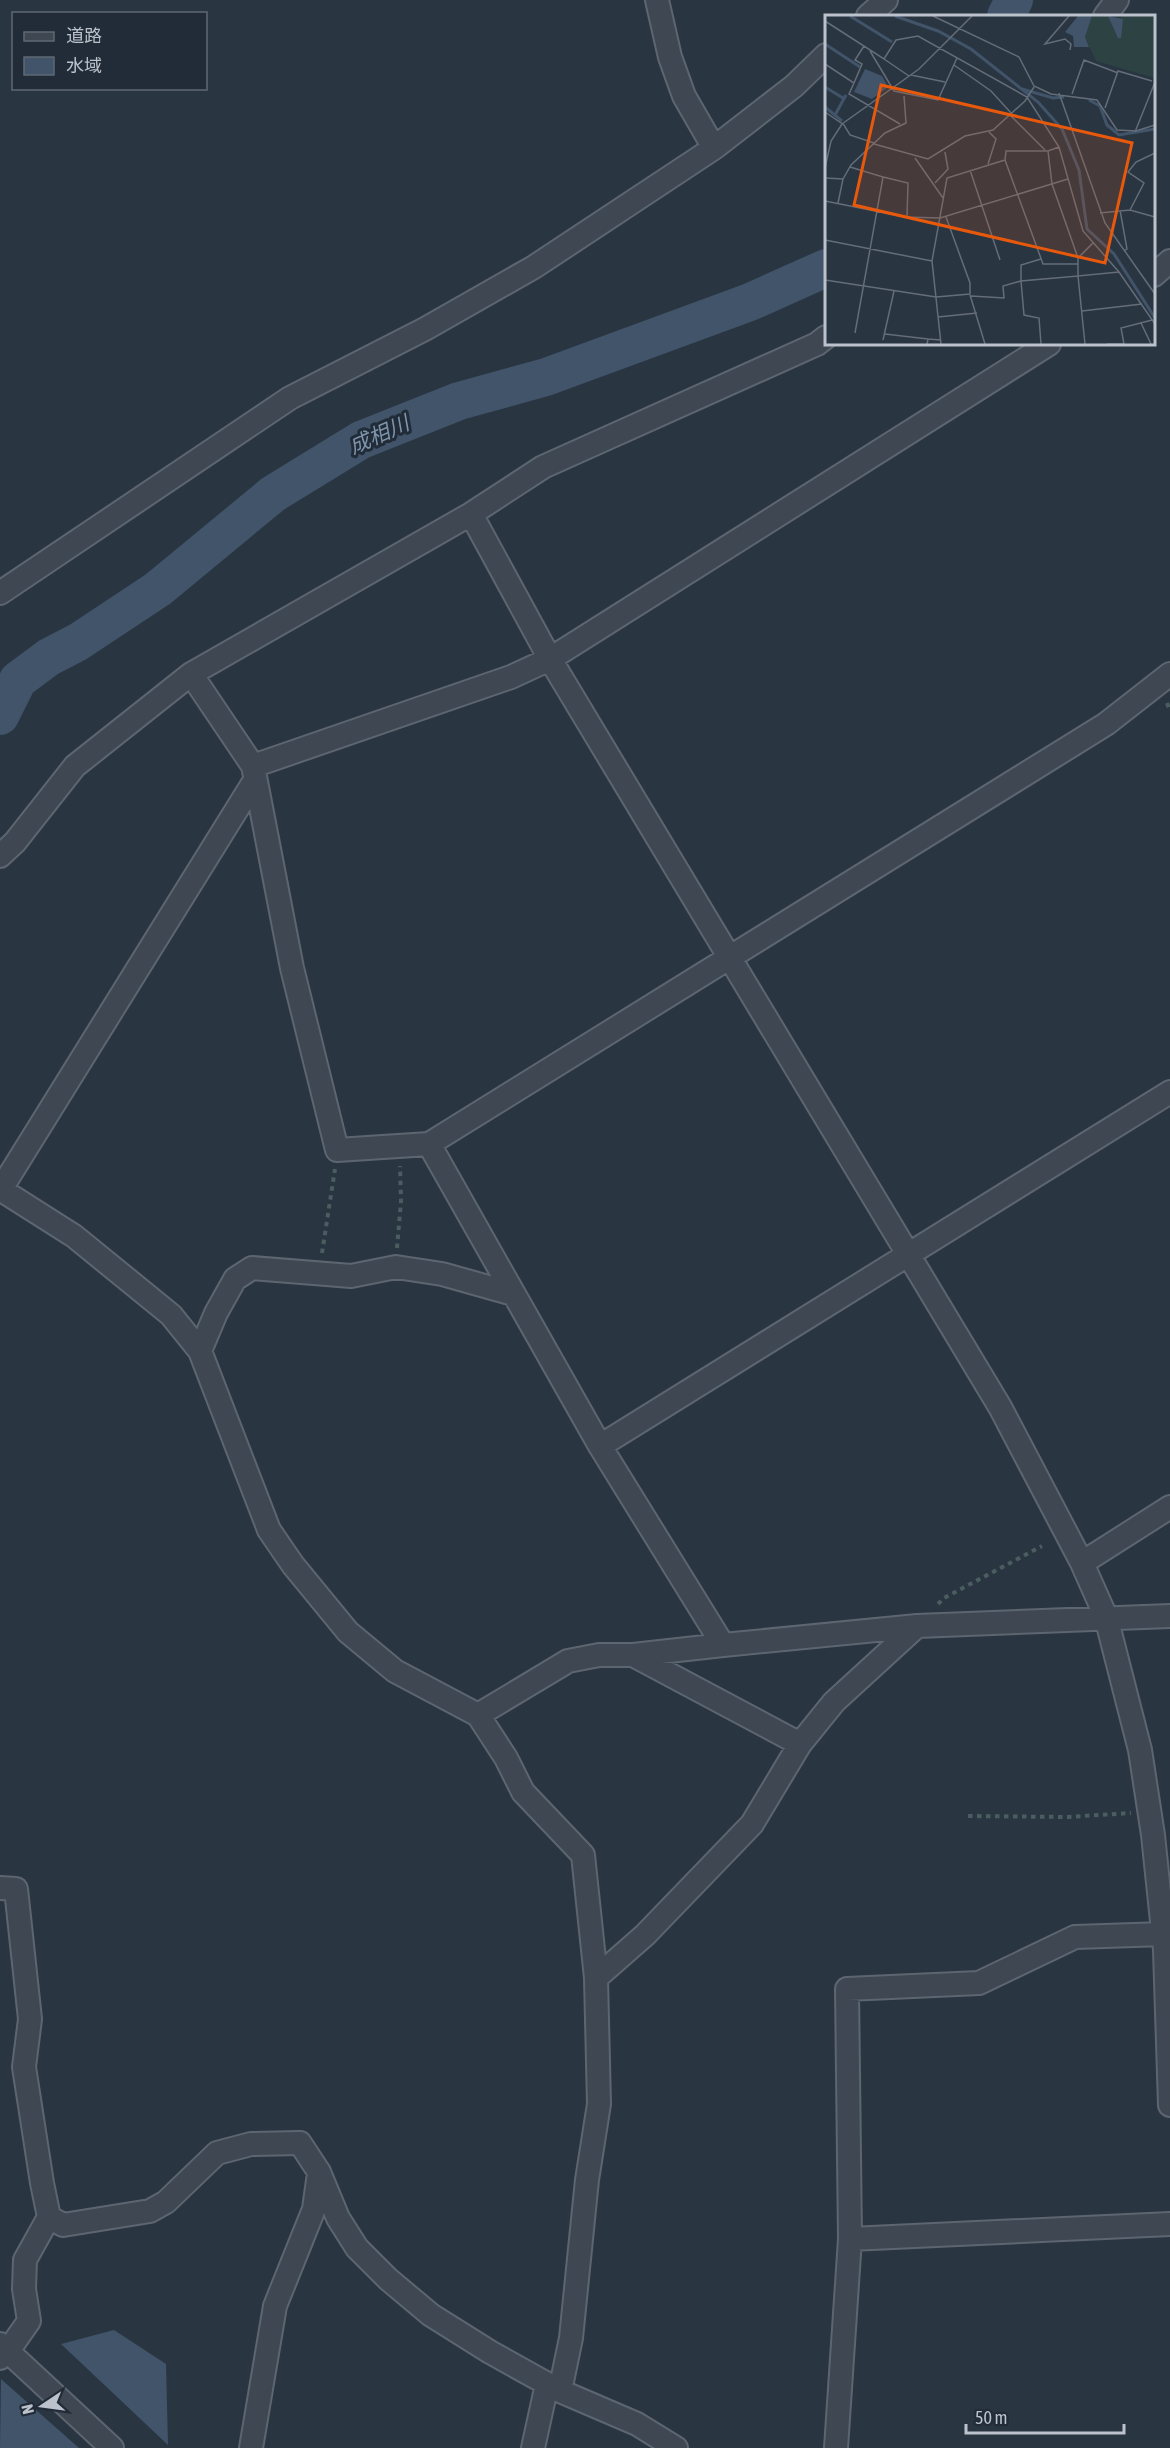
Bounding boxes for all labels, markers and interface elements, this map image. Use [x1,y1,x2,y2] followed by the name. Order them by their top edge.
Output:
[12,12,207,90] legend
[825,15,1155,345] inset map
[66,25,102,46] text: 道路
[66,55,102,76] text: 水域
[345,409,414,458] water label: 成相川
[12,2376,72,2436] north arrow
[966,2397,1124,2435] scale bar
[18,2403,37,2416] text: N
[975,2407,1007,2428] text: 50 m

